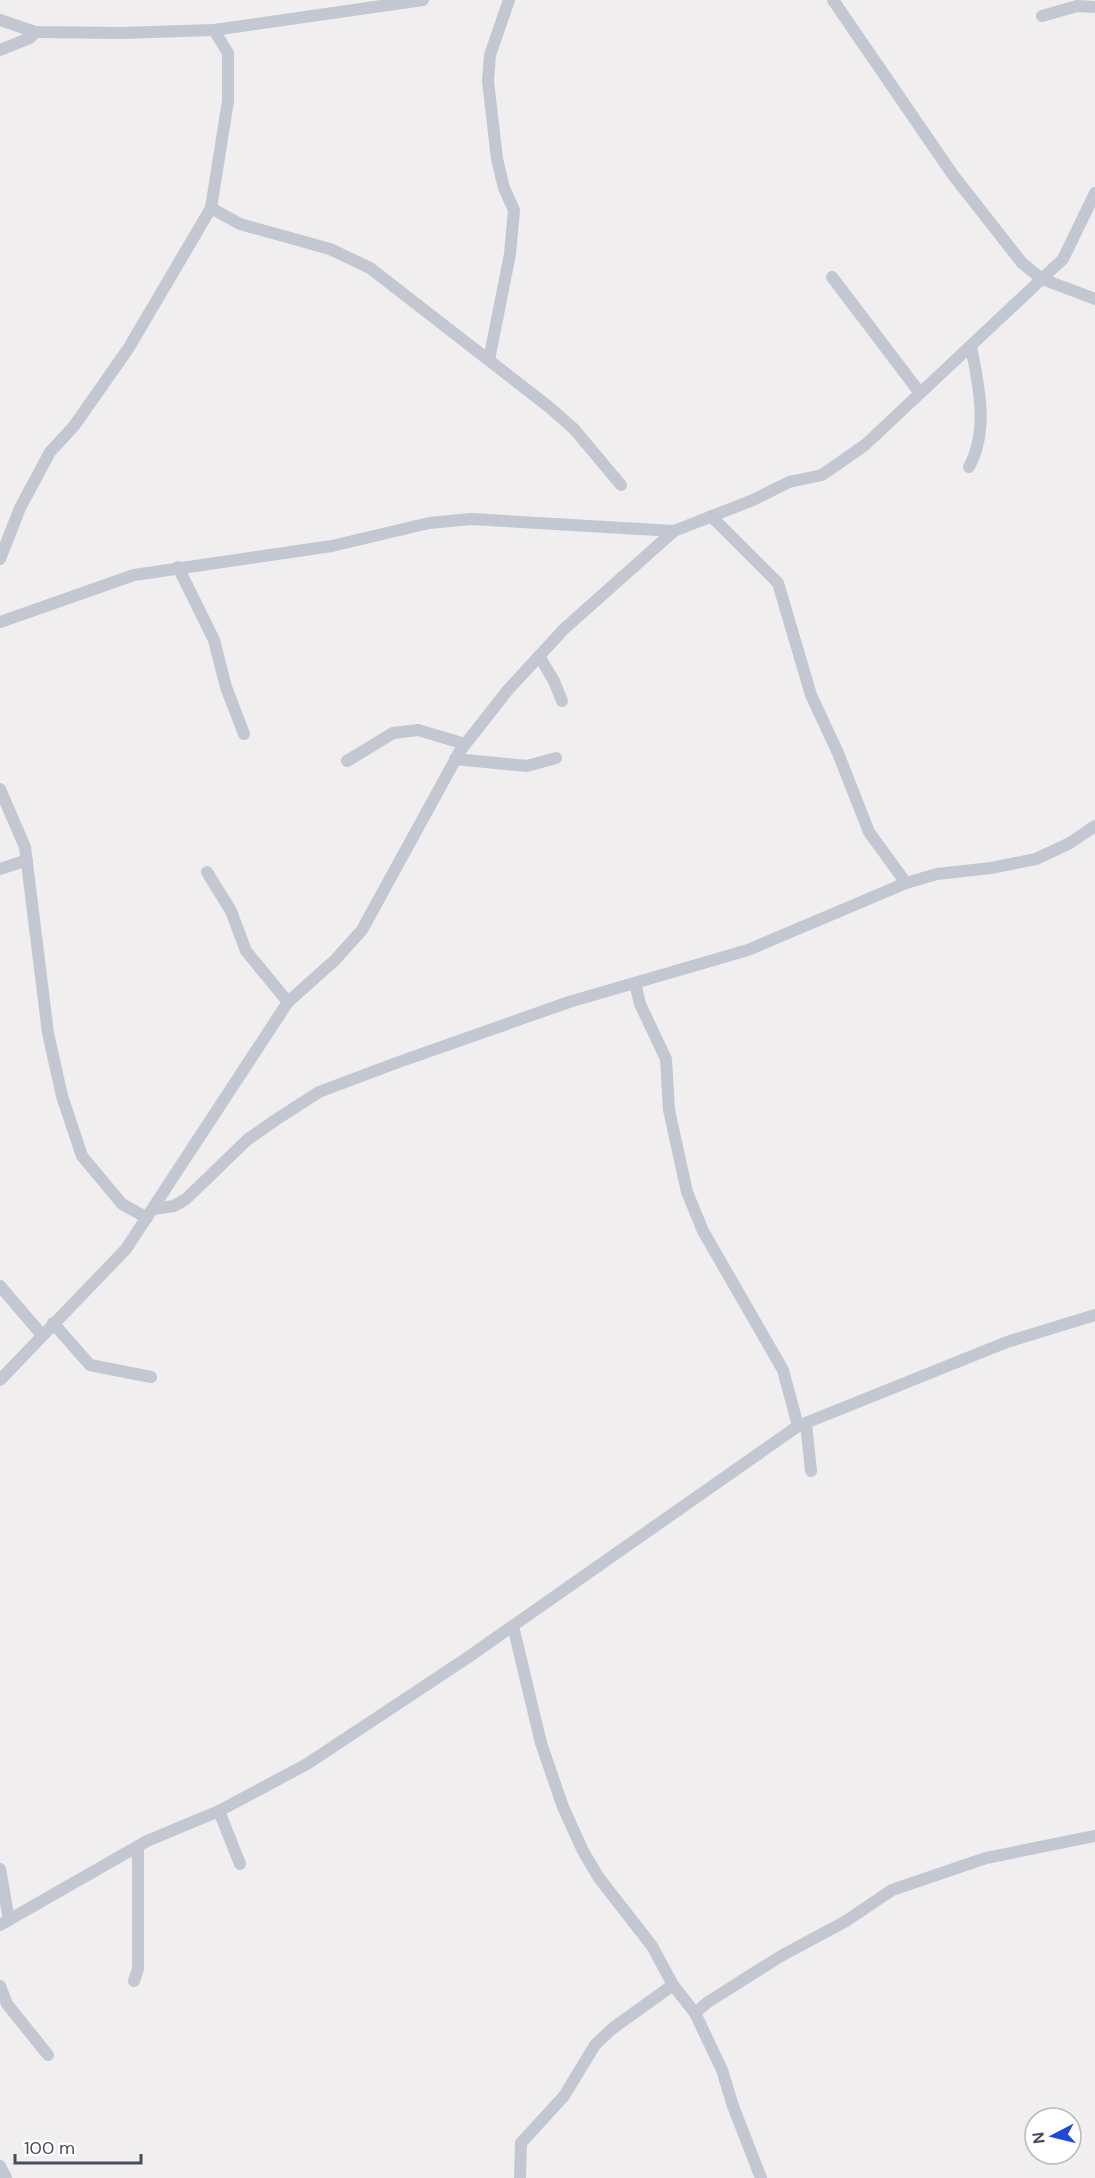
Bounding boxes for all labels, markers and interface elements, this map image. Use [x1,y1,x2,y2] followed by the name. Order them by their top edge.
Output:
[1023,2106,1083,2166] north arrow
[15,2127,141,2165] scale bar
[1027,2131,1050,2145] text: N
[24,2136,75,2160] text: 100 m

